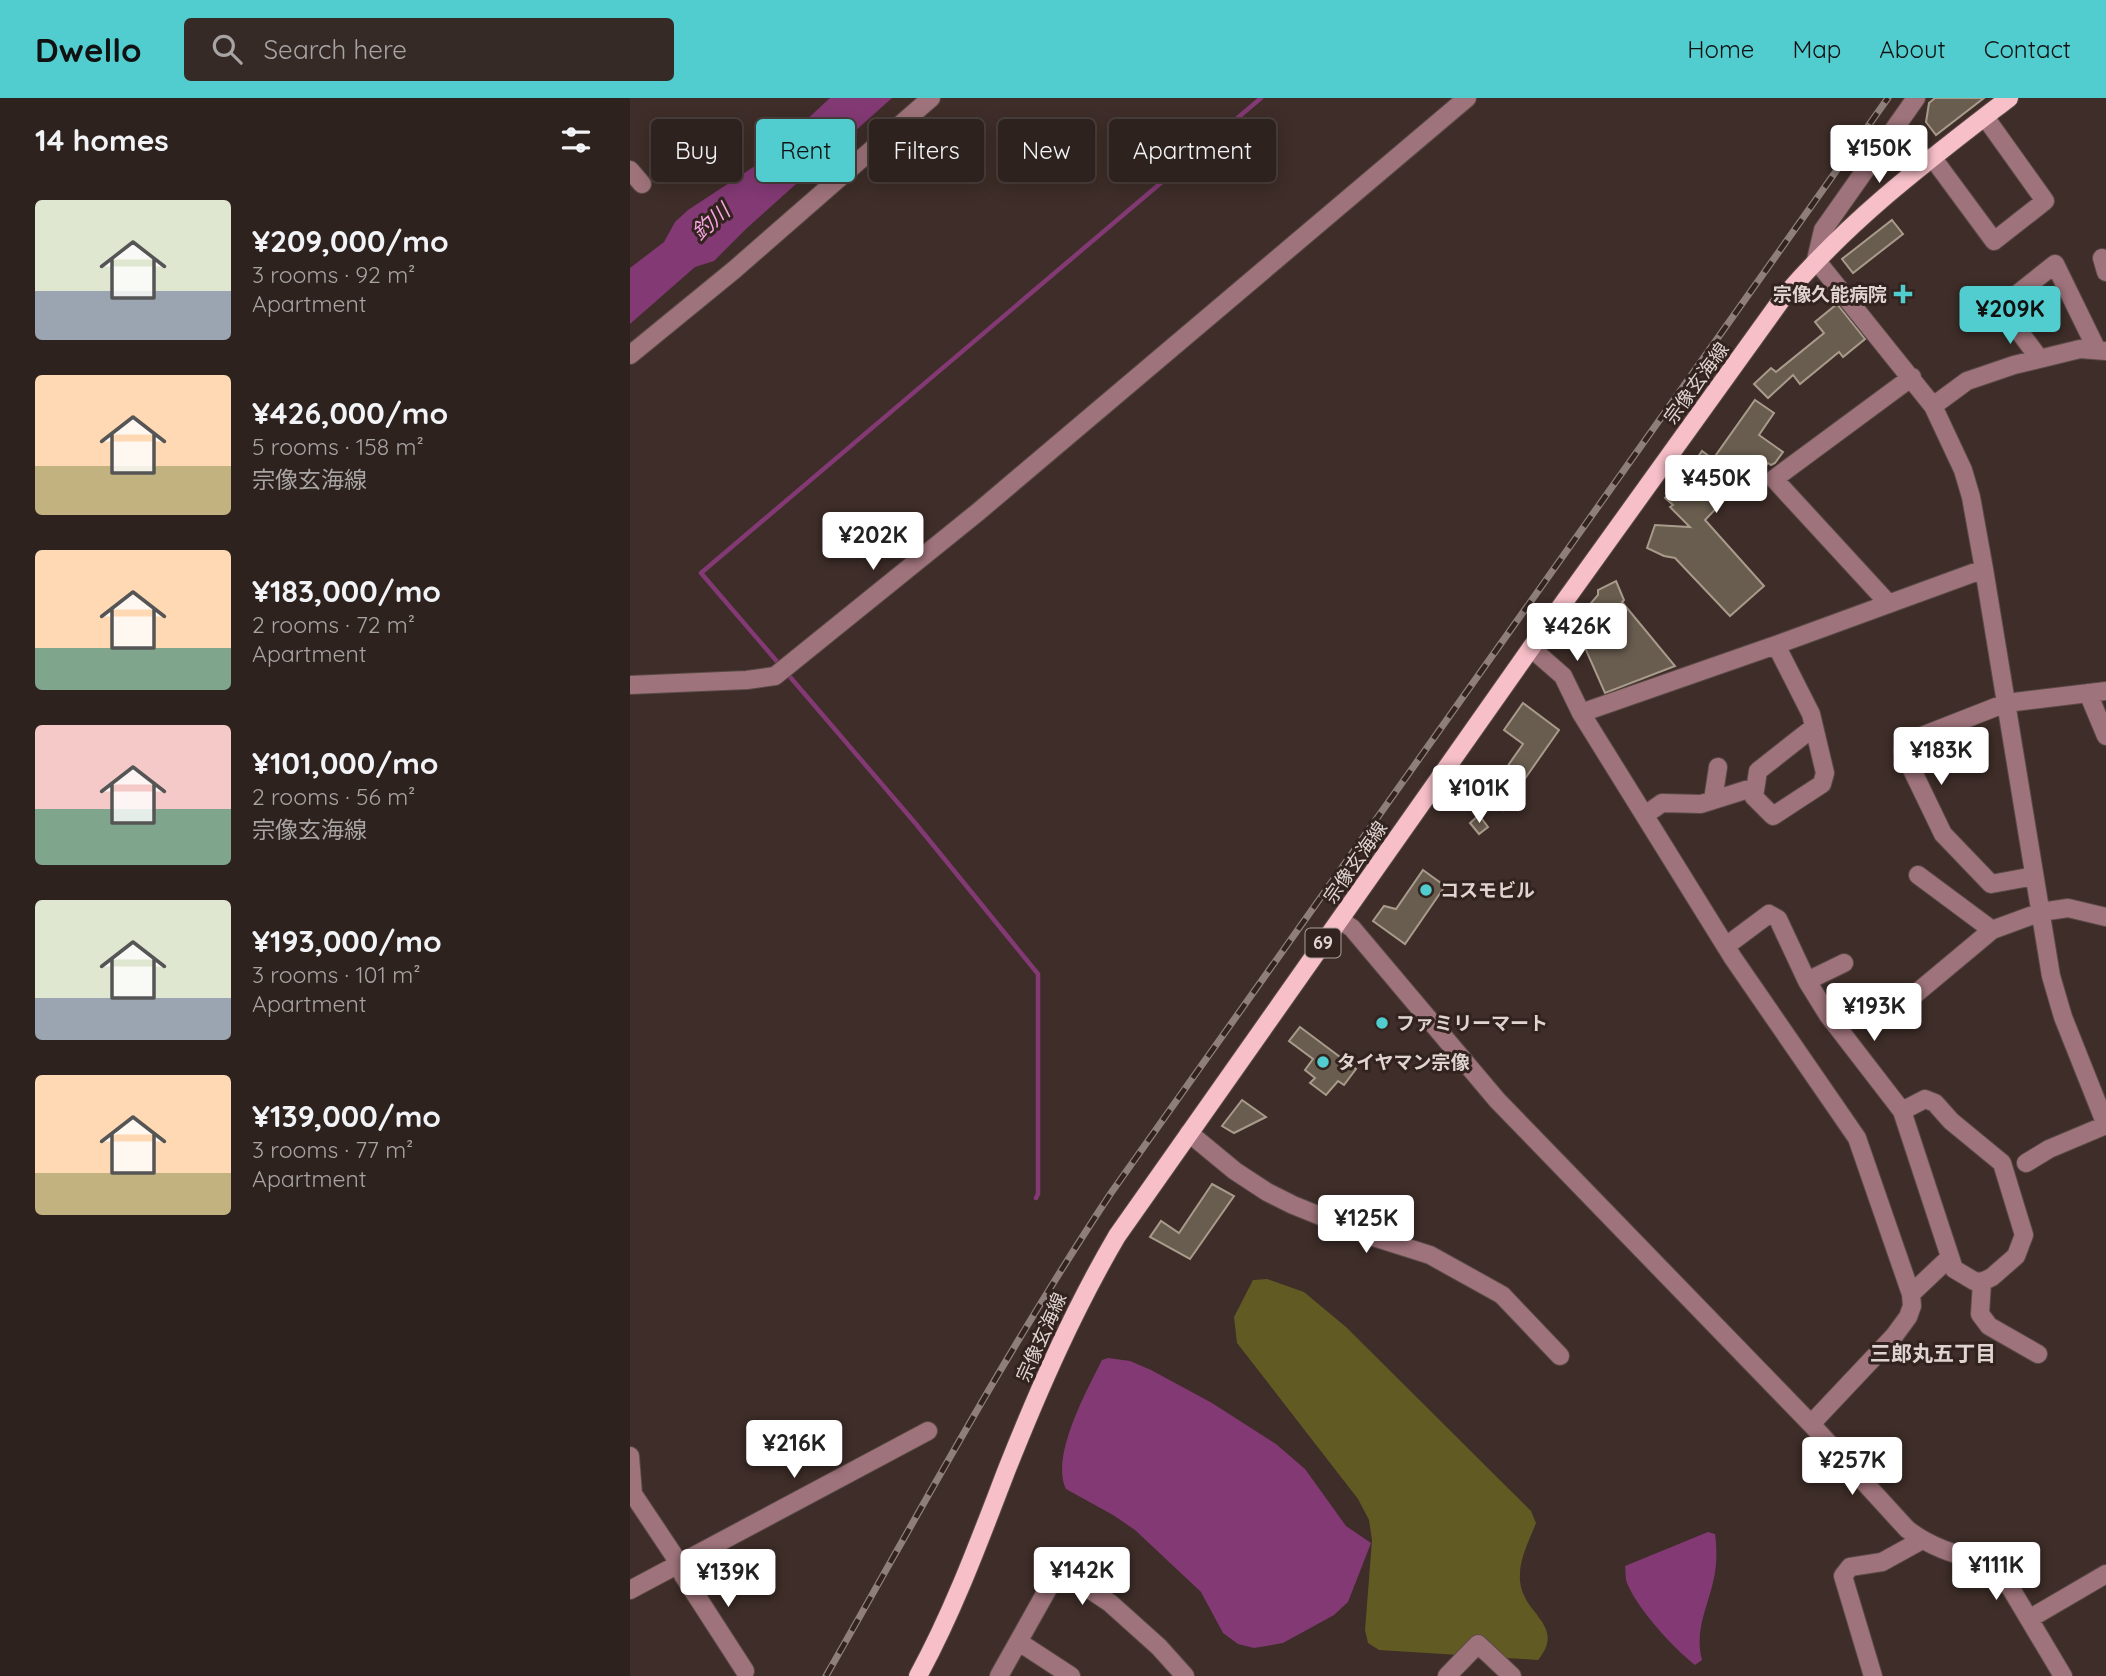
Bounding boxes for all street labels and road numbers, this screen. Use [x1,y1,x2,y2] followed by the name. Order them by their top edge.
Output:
[1658,338,1734,428] street label: 宗像玄海線
[1318,816,1392,908] street label: 宗像玄海線
[1306,928,1340,958] road number: 69
[1011,1289,1071,1385] street label: 宗像玄海線

